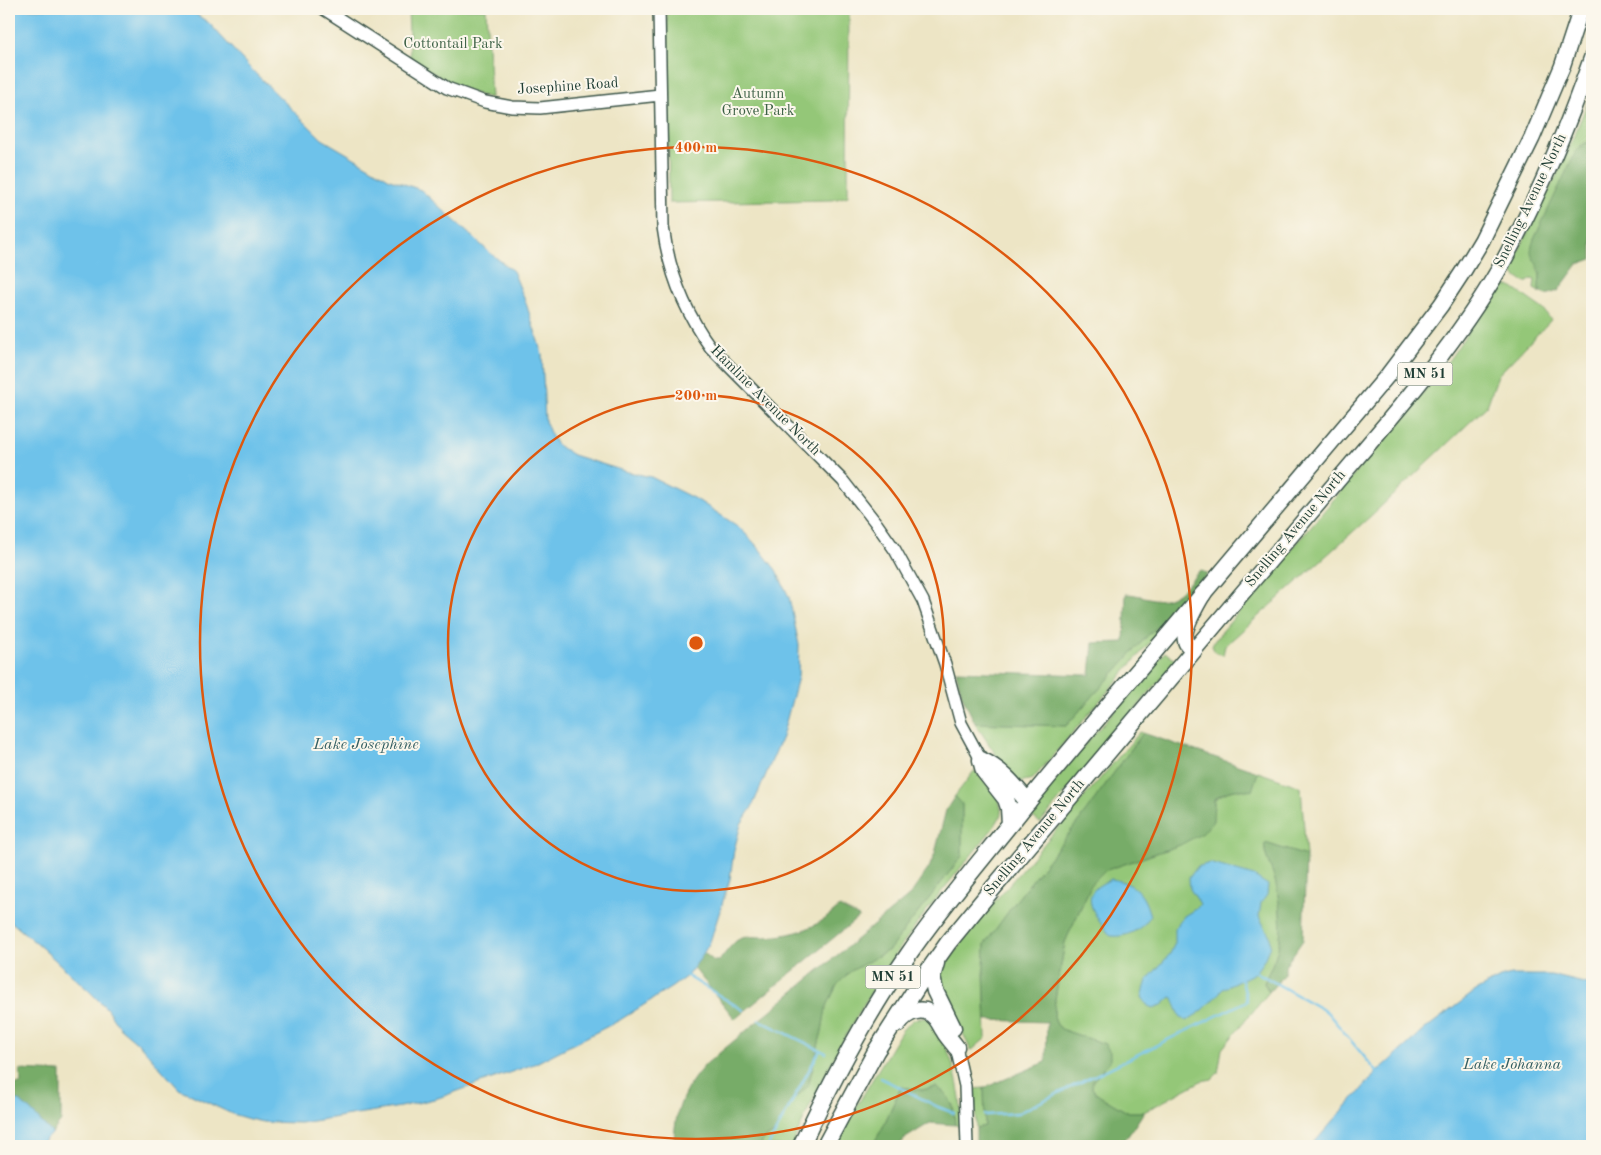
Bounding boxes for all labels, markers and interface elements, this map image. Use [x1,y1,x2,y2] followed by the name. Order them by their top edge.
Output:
[403,37,503,52] park label: Cottontail Park
[517,76,619,98] street label: Josephine Road
[722,87,795,119] park label: Autumn Grove Park
[1492,132,1570,270] street label: Snelling Avenue North
[675,141,717,156] text: 400 m
[707,343,823,459] street label: Hamline Avenue North
[1398,362,1452,386] road number: MN 51
[675,389,717,404] text: 200 m
[1243,468,1349,590] street label: Snelling Avenue North
[687,634,705,652] centre of rings
[312,737,419,753] water label: Lake Josephine
[982,777,1088,899] street label: Snelling Avenue North
[866,966,920,989] road number: MN 51
[1462,1057,1561,1073] water label: Lake Johanna

